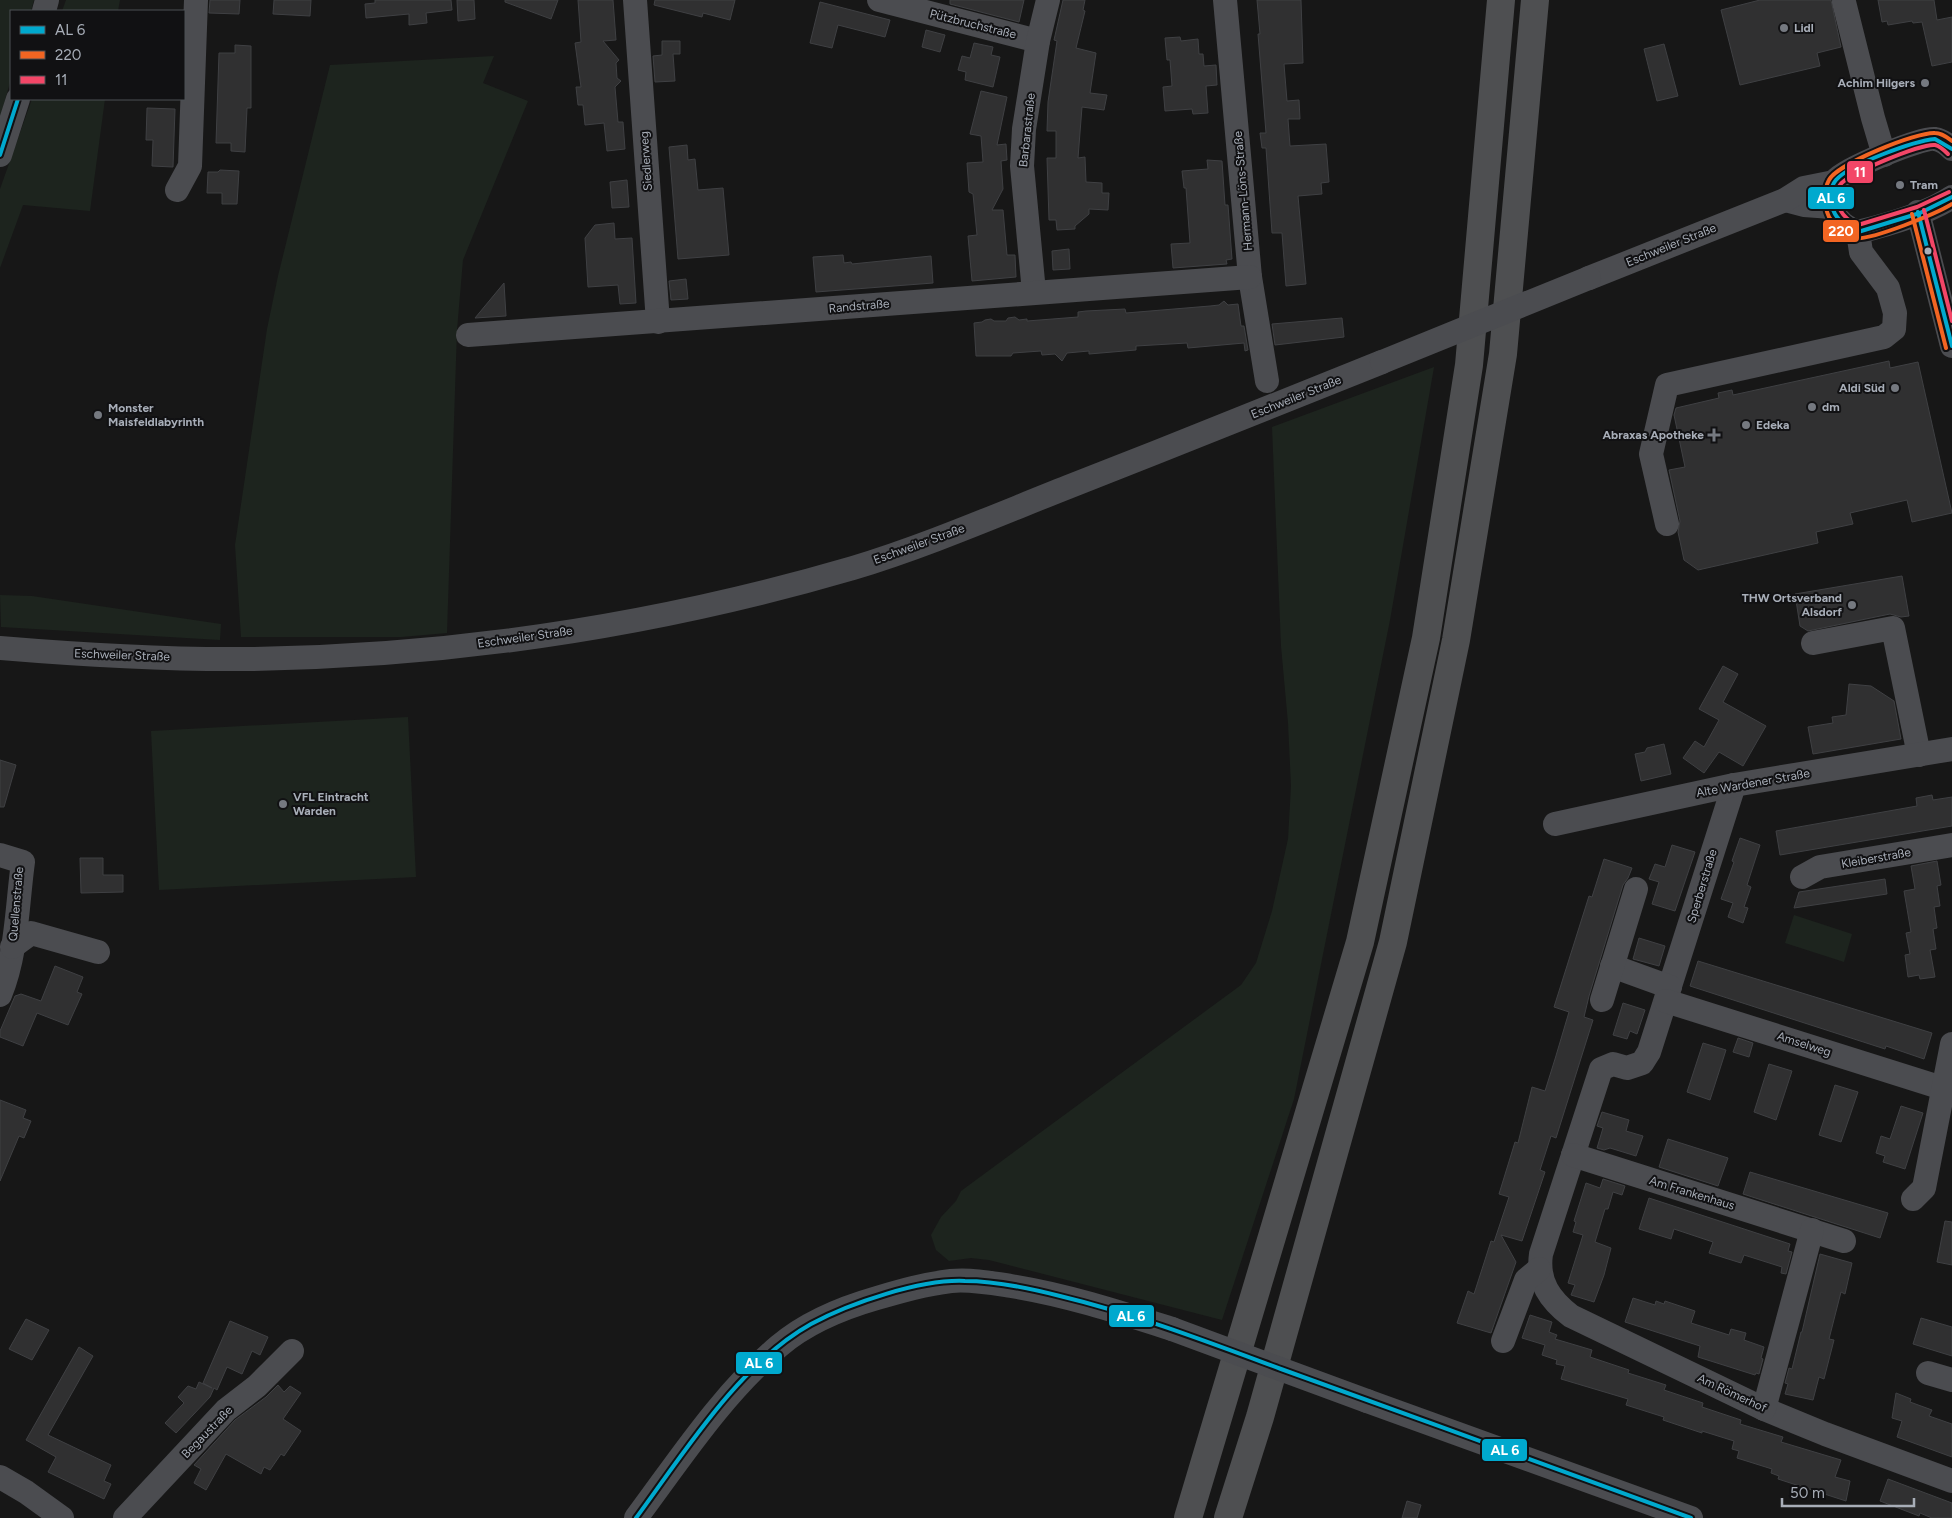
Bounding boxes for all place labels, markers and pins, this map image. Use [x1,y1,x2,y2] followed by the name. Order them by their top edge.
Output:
[1794,21,1814,35] place label: Lidl
[1778,22,1790,34] marker: Lidl
[1838,76,1915,90] place label: Achim Hilgers
[1919,77,1931,89] marker: Achim Hilgers
[1910,178,1938,192] place label: Tram
[1894,179,1906,191] marker: Tram
[1923,246,1933,256] unlabelled marker
[1839,381,1885,395] place label: Aldi Süd
[1889,382,1901,394] marker: Aldi Süd
[1822,400,1840,414] place label: dm
[108,401,204,429] place label: Monster Maisfeldlabyrinth
[1806,401,1818,413] marker: dm
[92,409,104,421] marker: Monster Maisfeldlabyrinth
[1756,418,1789,432] place label: Edeka
[1740,419,1752,431] marker: Edeka
[1602,428,1704,442] place label: Abraxas Apotheke
[1708,429,1720,441] marker: Abraxas Apotheke
[1742,591,1842,619] place label: THW Ortsverband Alsdorf
[1846,599,1858,611] marker: THW Ortsverband Alsdorf
[293,790,369,818] place label: VFL Eintracht Warden
[277,798,289,810] marker: VFL Eintracht Warden

